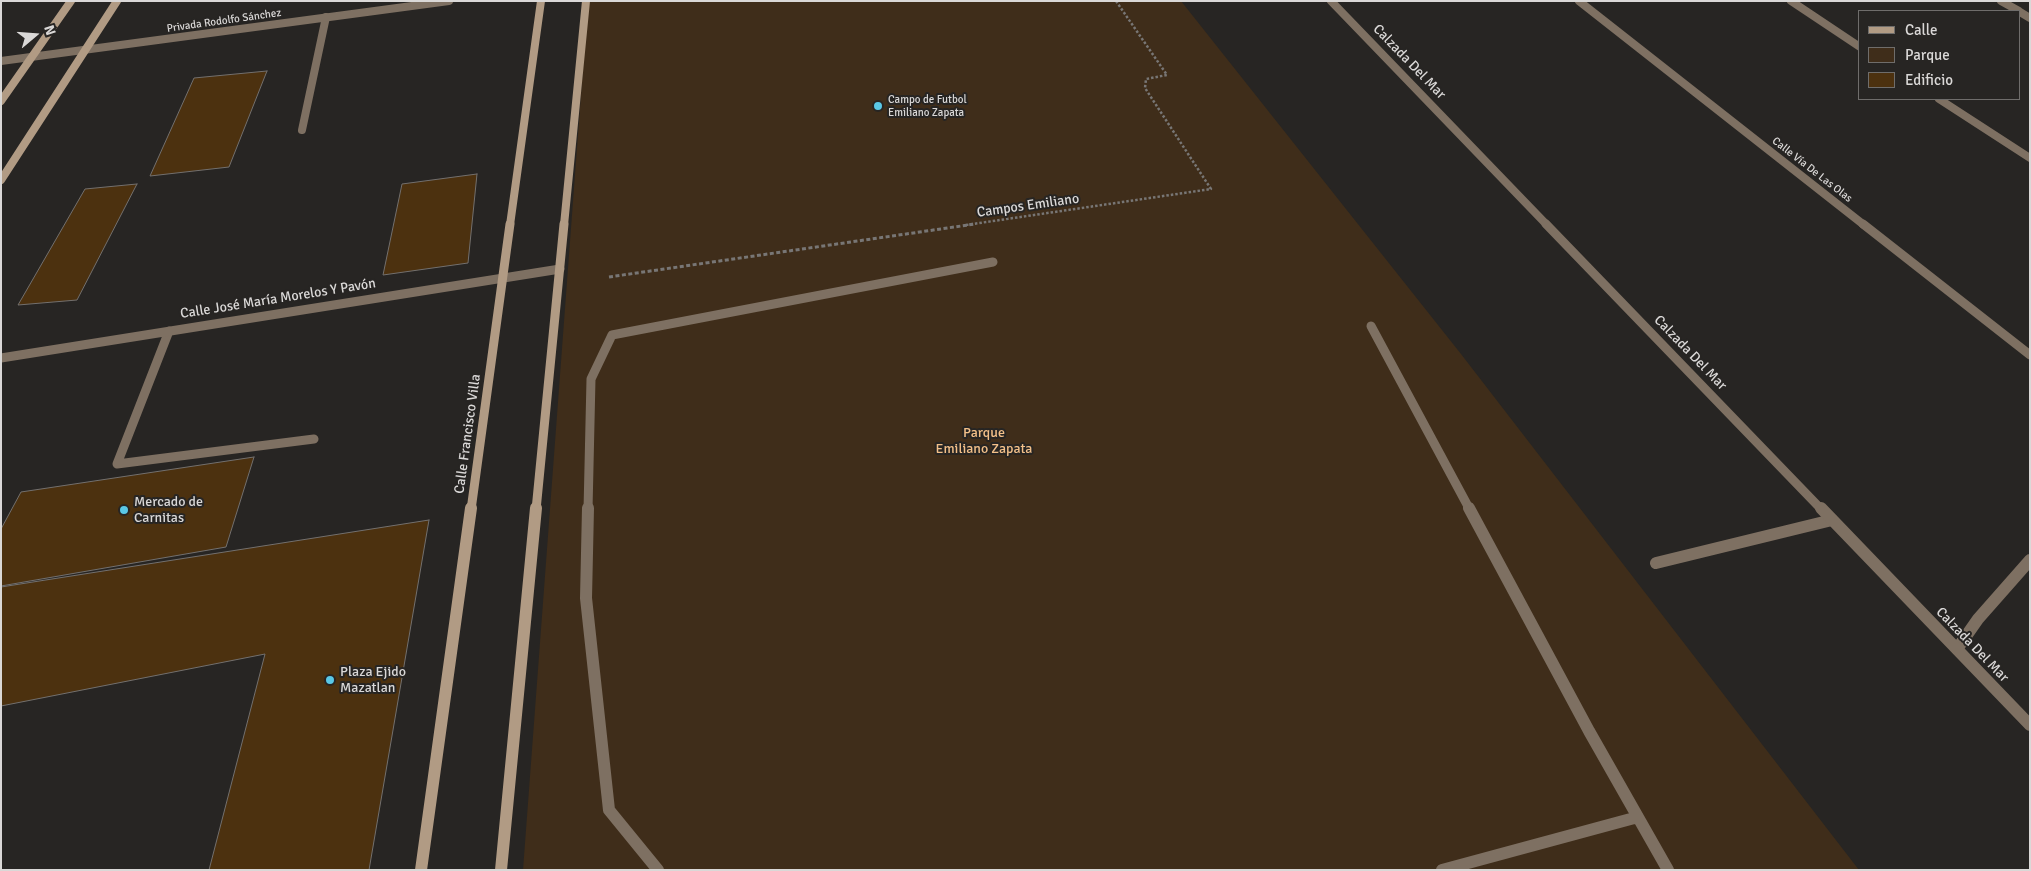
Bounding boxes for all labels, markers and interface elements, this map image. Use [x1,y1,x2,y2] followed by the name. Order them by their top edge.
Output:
[166,6,282,36] street label: Privada Rodolfo Sánchez
[10,10,60,60] north arrow
[1858,10,2021,100] legend
[1369,21,1449,103] street label: Calzada Del Mar
[1905,21,1938,39] text: Calle
[40,23,59,37] text: N
[1905,46,1950,64] text: Parque
[1905,71,1953,89] text: Edificio
[888,93,967,119] place label: Campo de Futbol Emiliano Zapata
[872,100,884,112] marker: Campo de Futbol Emiliano Zapata
[1769,135,1855,205] street label: Calle Vía De Las Olas
[976,190,1080,222] street label: Campos Emiliano
[179,275,377,323] street label: Calle José María Morelos Y Pavón
[1650,312,1730,394] street label: Calzada Del Mar
[451,373,485,495] street label: Calle Francisco Villa
[936,425,1032,458] park label: Parque Emiliano Zapata
[134,494,203,526] place label: Mercado de Carnitas
[118,504,130,516] marker: Mercado de Carnitas
[1932,604,2012,686] street label: Calzada Del Mar
[340,664,406,696] place label: Plaza Ejido Mazatlan
[324,674,336,686] marker: Plaza Ejido Mazatlan

